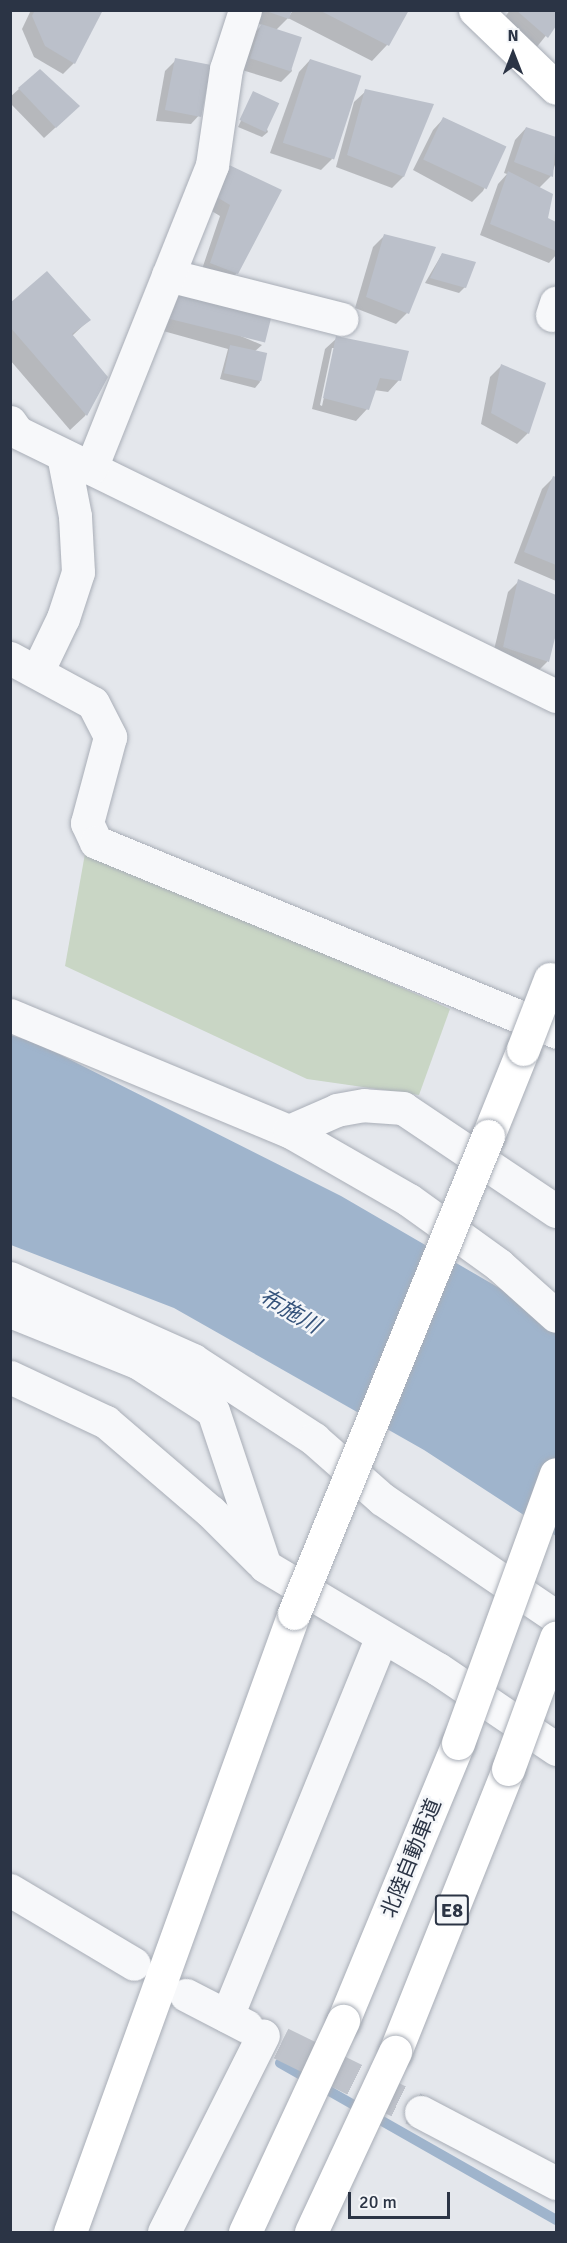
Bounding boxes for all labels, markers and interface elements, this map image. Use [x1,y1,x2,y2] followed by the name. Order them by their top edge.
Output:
[483,24,543,84] north arrow
[507,26,519,46] text: N
[255,1283,325,1339] water label: 布施川
[376,1795,446,1921] street label: 北陸自動車道
[434,1893,470,1927] road number: E8
[351,2180,453,2218] scale bar
[359,2191,397,2213] text: 20 m

